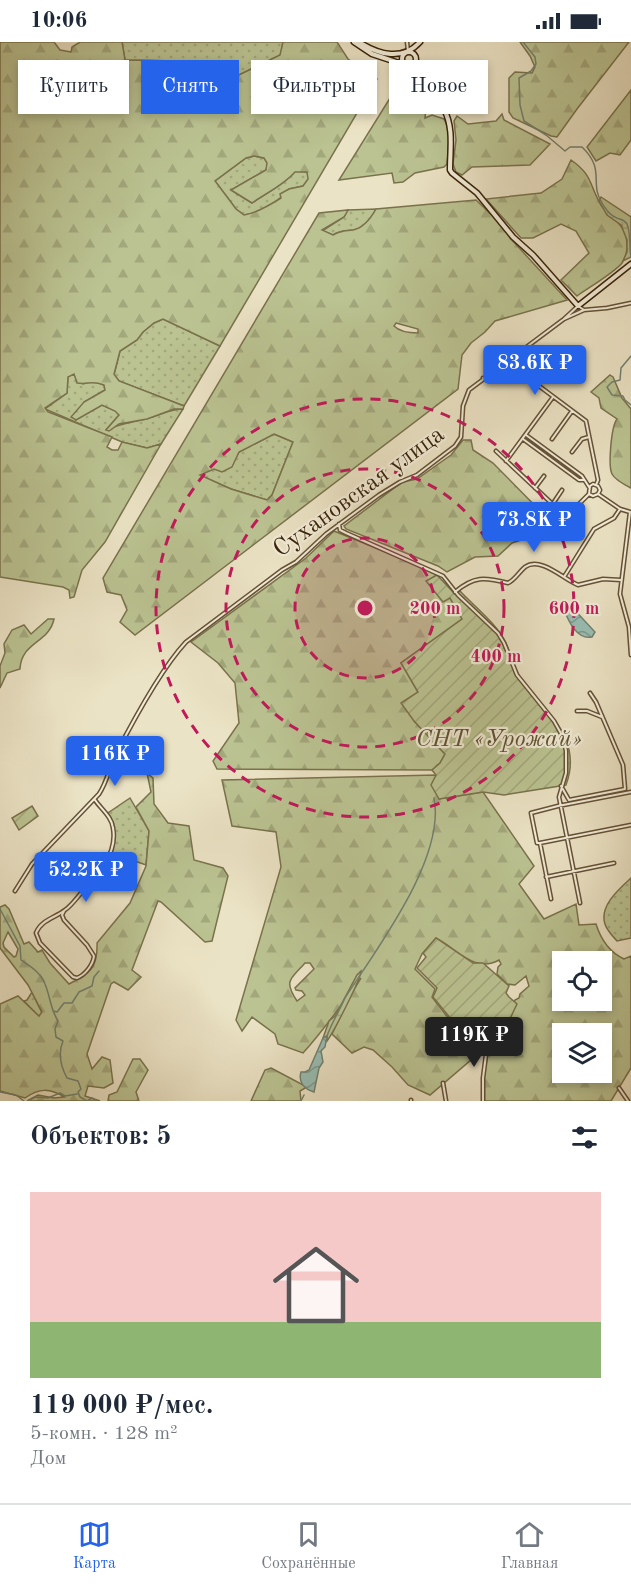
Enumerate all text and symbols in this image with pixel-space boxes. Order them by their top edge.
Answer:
text: 10:06 [30,10,87,32]
chip: Купить [18,60,129,114]
chip: Снять [141,60,239,114]
chip: Фильтры [251,60,377,114]
chip: Новое [389,60,488,114]
pin: 83.6K ₽ [480,345,590,396]
text: 83.6K ₽ [497,354,573,374]
street label: Сухановская улица [269,423,449,562]
pin: 73.8K ₽ [479,502,589,553]
text: 73.8K ₽ [496,511,572,531]
centre of rings [355,598,375,618]
text: 200 m [410,600,460,618]
text: 600 m [549,600,599,618]
text: 400 m [471,648,521,666]
park label: СНТ «Урожай» [416,728,582,752]
pin: 116K ₽ [66,736,164,787]
text: 116K ₽ [80,745,150,765]
pin: 52.2K ₽ [31,852,141,903]
text: 52.2K ₽ [48,861,124,881]
map controls [552,951,612,1083]
button: locate [552,951,612,1011]
pin: 119K ₽ [425,1017,523,1068]
button: layers [552,1023,612,1083]
text: 119K ₽ [439,1026,509,1046]
icon: filters [568,1121,601,1154]
text: Объектов: 5 [30,1124,171,1150]
icon: home [262,1231,370,1339]
text: 119 000 ₽/мес. [30,1393,213,1419]
text: 5-комн. · 128 m² [30,1424,178,1444]
text: Дом [30,1449,66,1469]
tab: Карта [73,1518,116,1574]
tab: Сохранённые [261,1518,356,1574]
tab: Главная [501,1518,558,1574]

